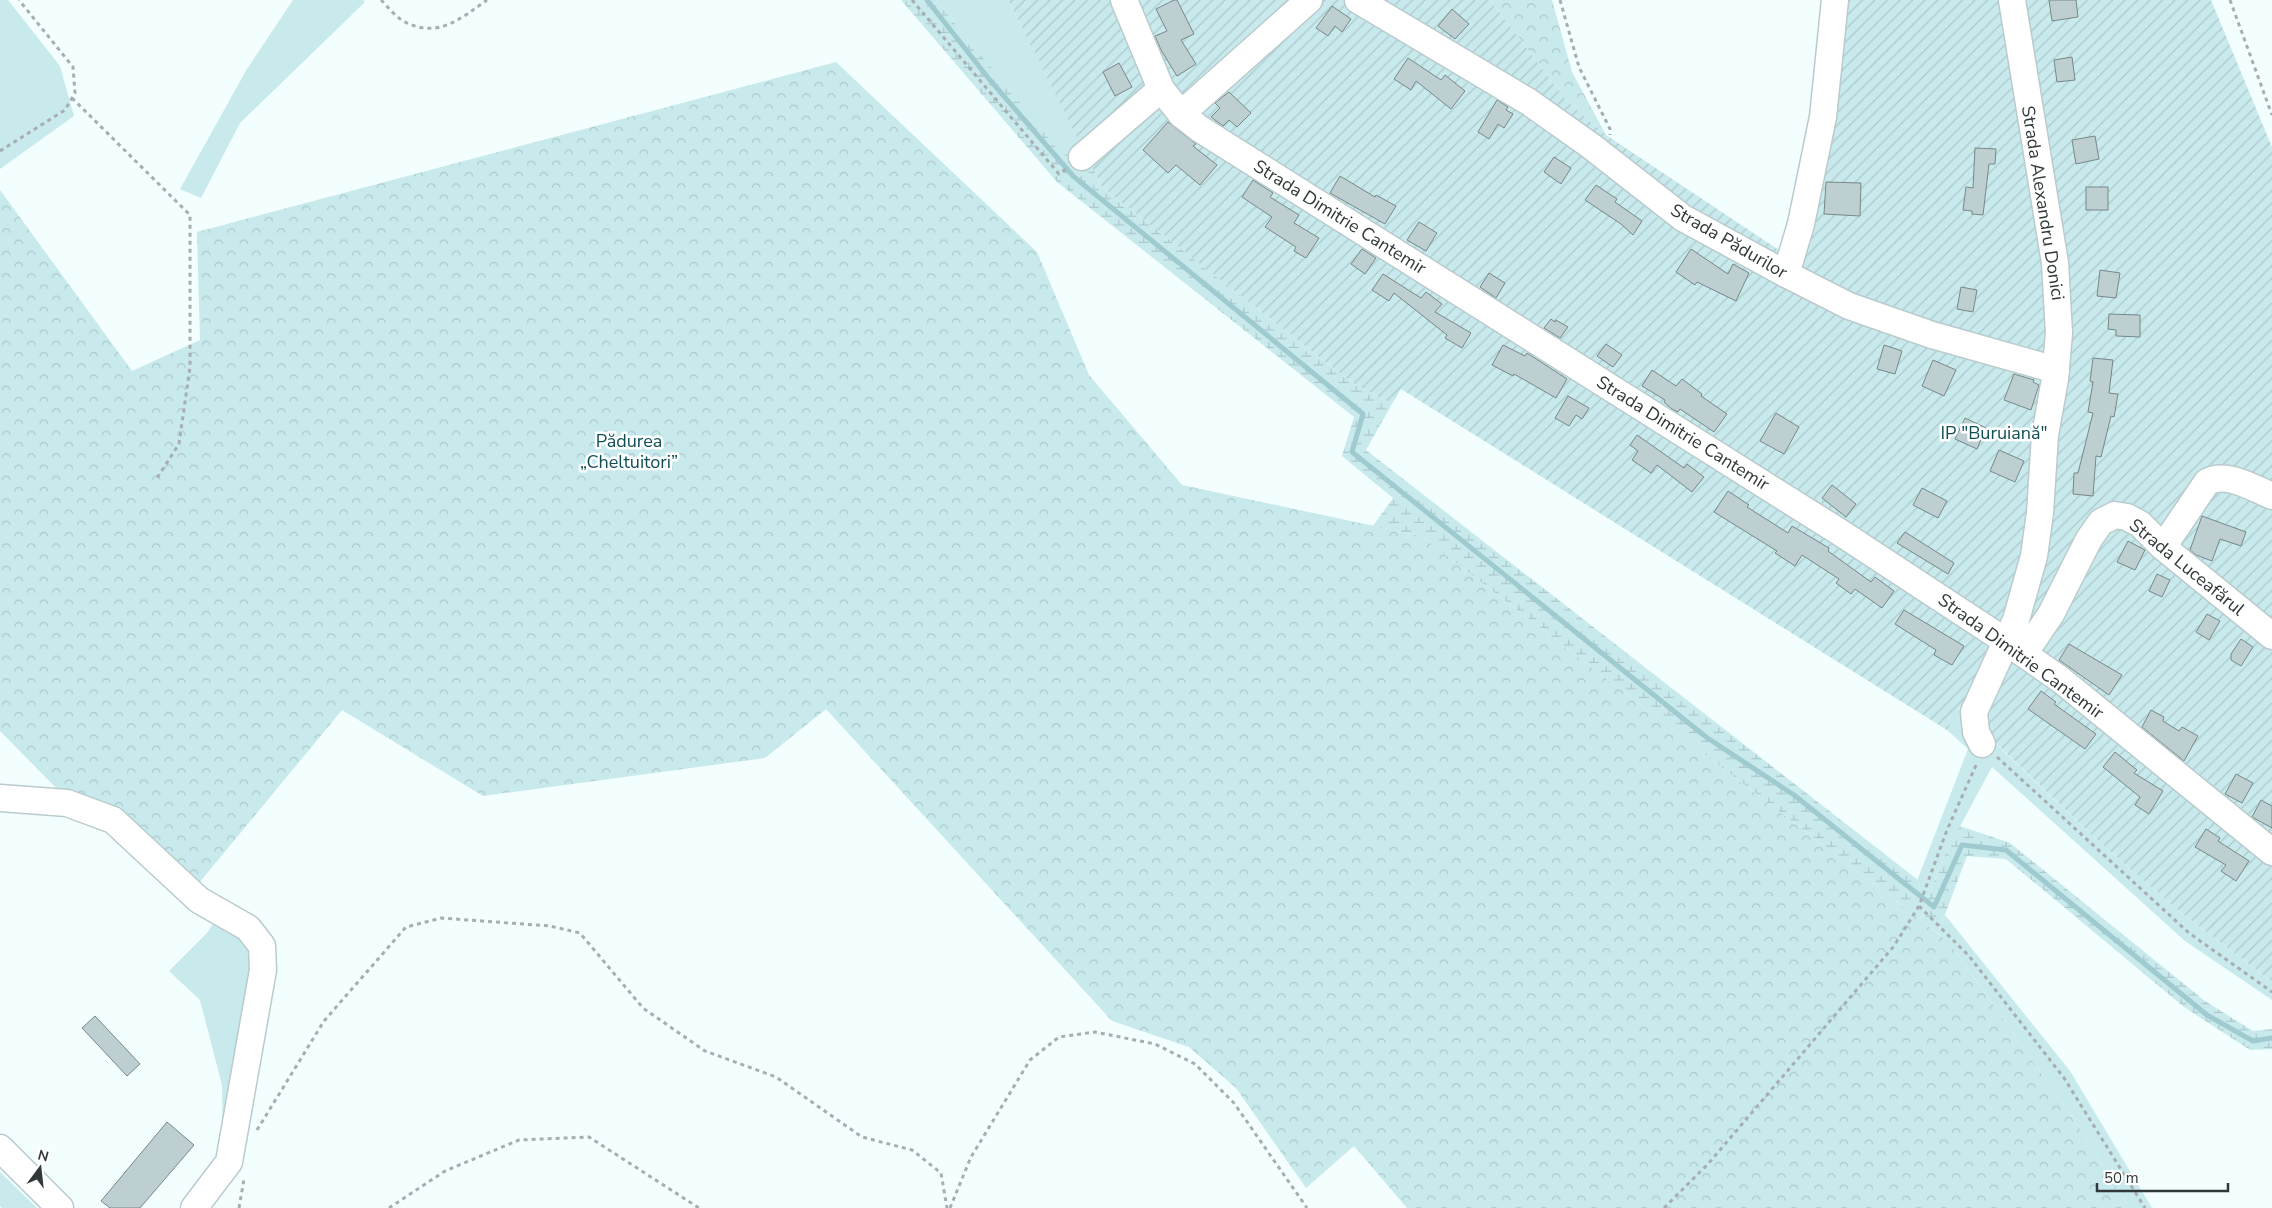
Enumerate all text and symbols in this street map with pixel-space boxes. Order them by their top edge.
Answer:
street label: Strada Alexandru Donici [2016,104,2070,302]
street label: Strada Dimitrie Cantemir [1249,154,1431,280]
street label: Strada Pădurilor [1666,198,1792,284]
street label: Strada Dimitrie Cantemir [1592,370,1774,496]
park label: IP "Buruiană" [1941,421,2048,445]
park label: Pădurea „Cheltuitori” [580,429,678,474]
street label: Strada Luceafărul [2124,513,2250,621]
street label: Strada Dimitrie Cantemir [1933,588,2109,725]
north arrow [15,1143,65,1193]
text: N [36,1145,51,1166]
scale bar [2097,1160,2228,1192]
text: 50 m [2104,1168,2139,1188]

